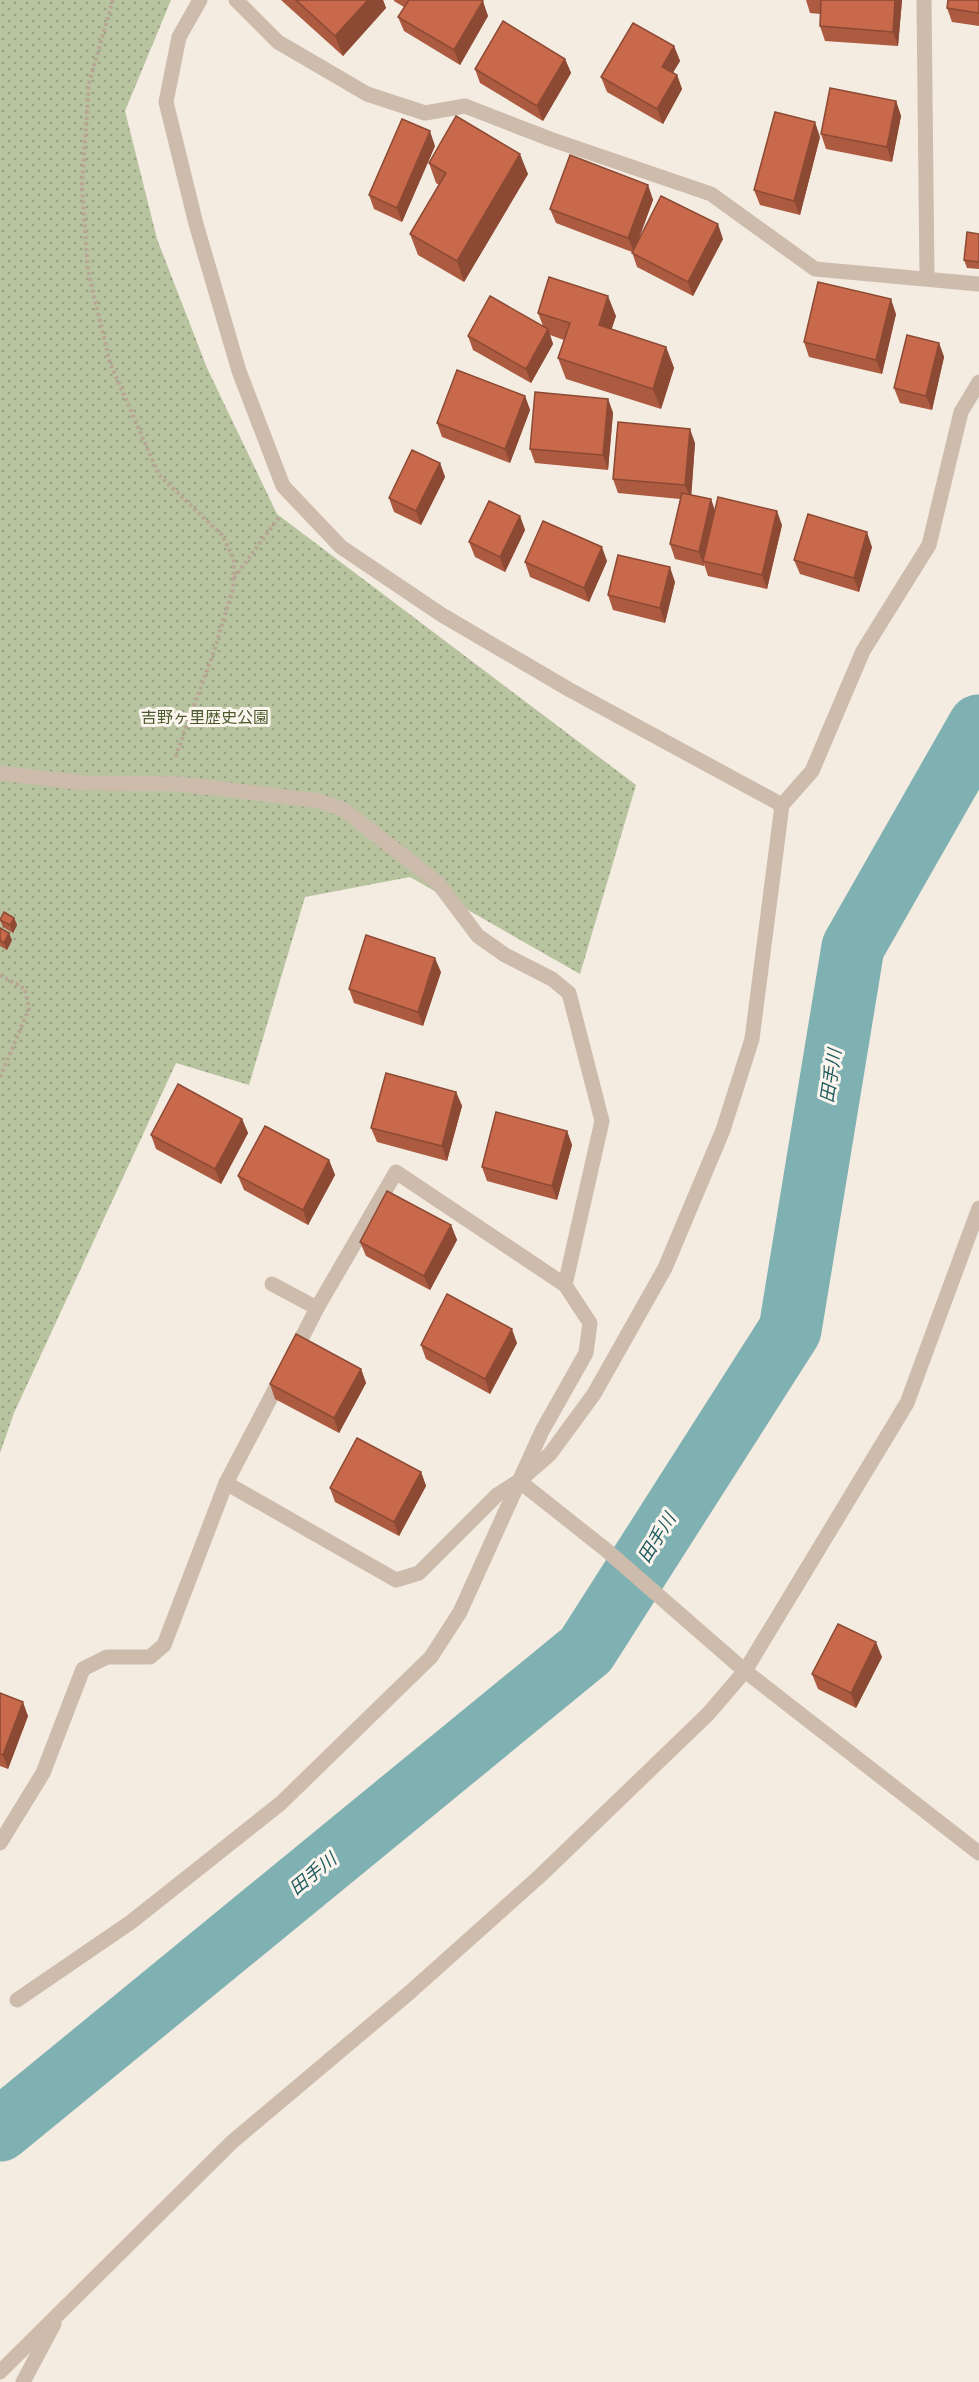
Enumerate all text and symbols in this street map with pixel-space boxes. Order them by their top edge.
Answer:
park label: 吉野ヶ里歴史公園 [141,708,269,726]
water label: 田手川 [816,1046,845,1104]
water label: 田手川 [633,1508,681,1566]
water label: 田手川 [285,1847,342,1899]

